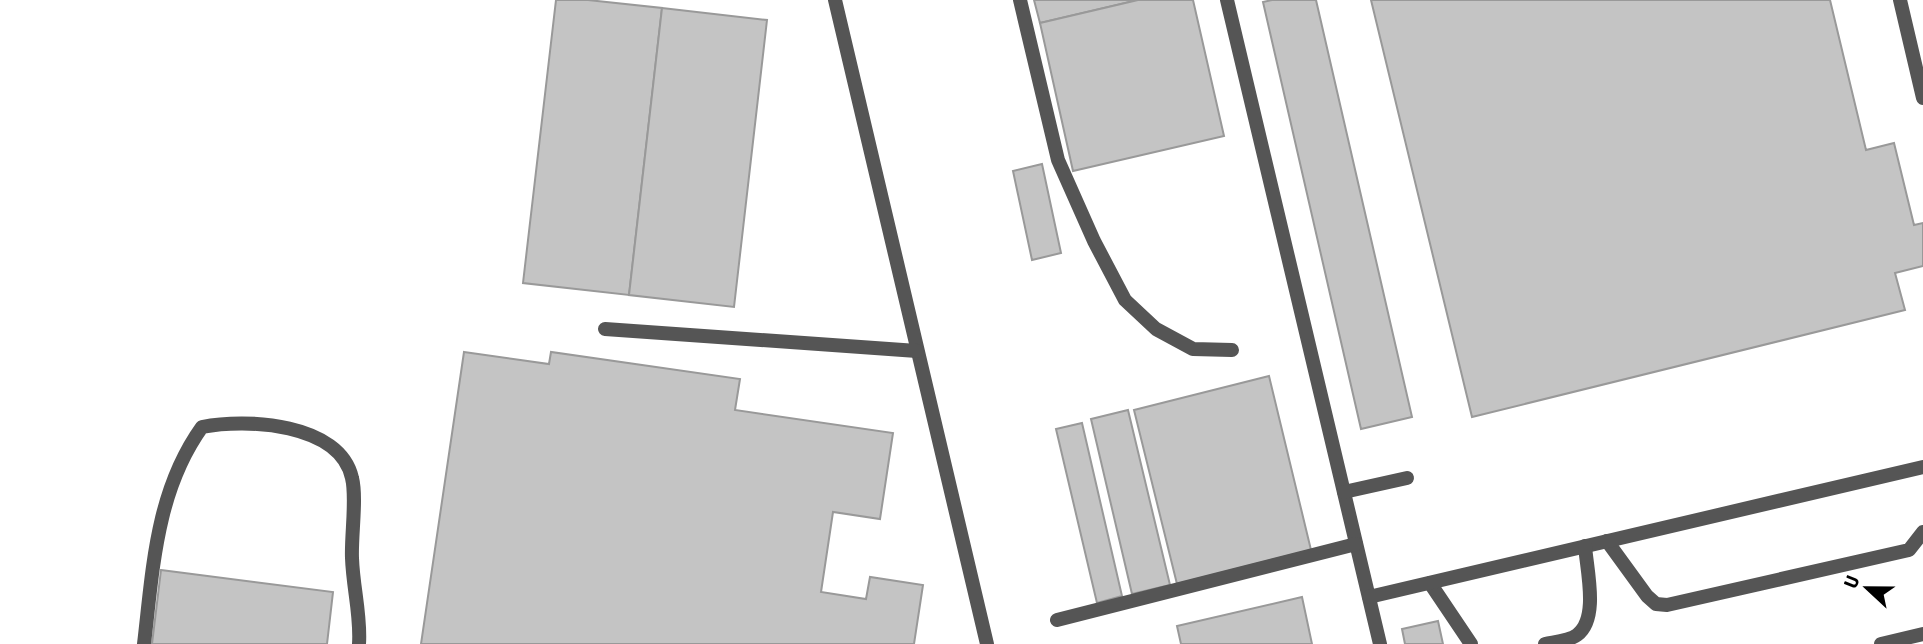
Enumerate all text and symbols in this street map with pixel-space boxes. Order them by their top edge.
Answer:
north arrow [1832,553,1902,623]
text: U [1839,572,1864,591]

